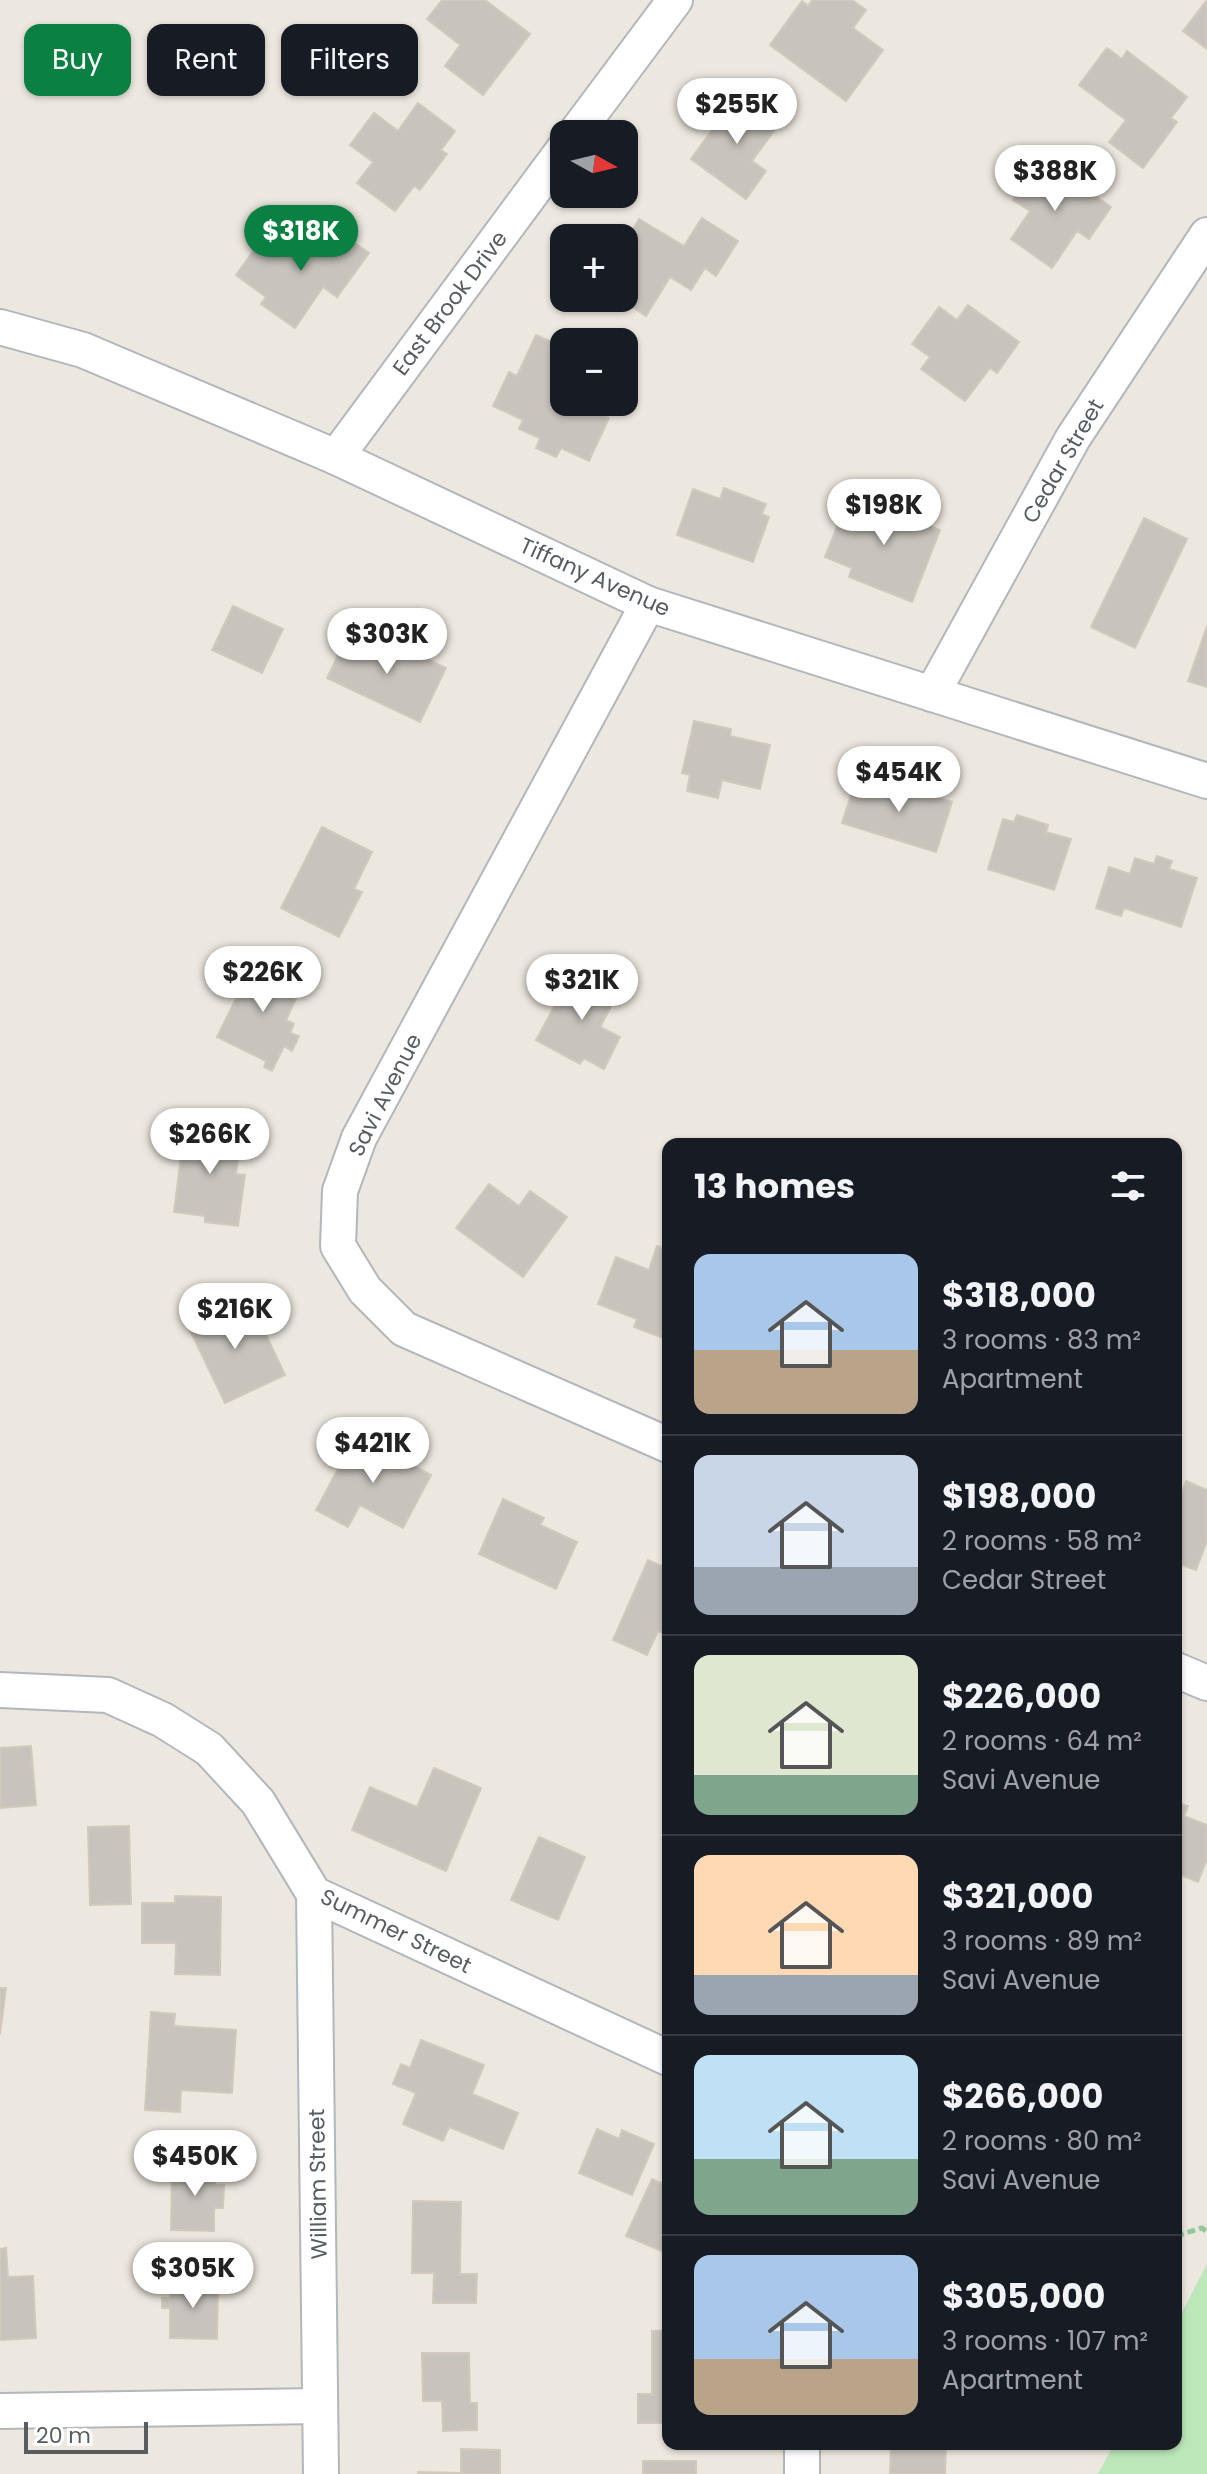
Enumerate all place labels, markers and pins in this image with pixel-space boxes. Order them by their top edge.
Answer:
pin: $255K [681,78,793,146]
pin: $388K [999,145,1111,213]
pin: $318K [245,205,357,273]
pin: $198K [828,479,940,547]
pin: $303K [331,608,443,676]
pin: $454K [843,746,955,814]
pin: $226K [207,946,319,1014]
pin: $321K [526,954,638,1022]
pin: $266K [154,1108,266,1176]
pin: $216K [179,1283,291,1351]
pin: $421K [317,1417,429,1485]
pin: $450K [139,2130,251,2198]
pin: $305K [137,2242,249,2310]

